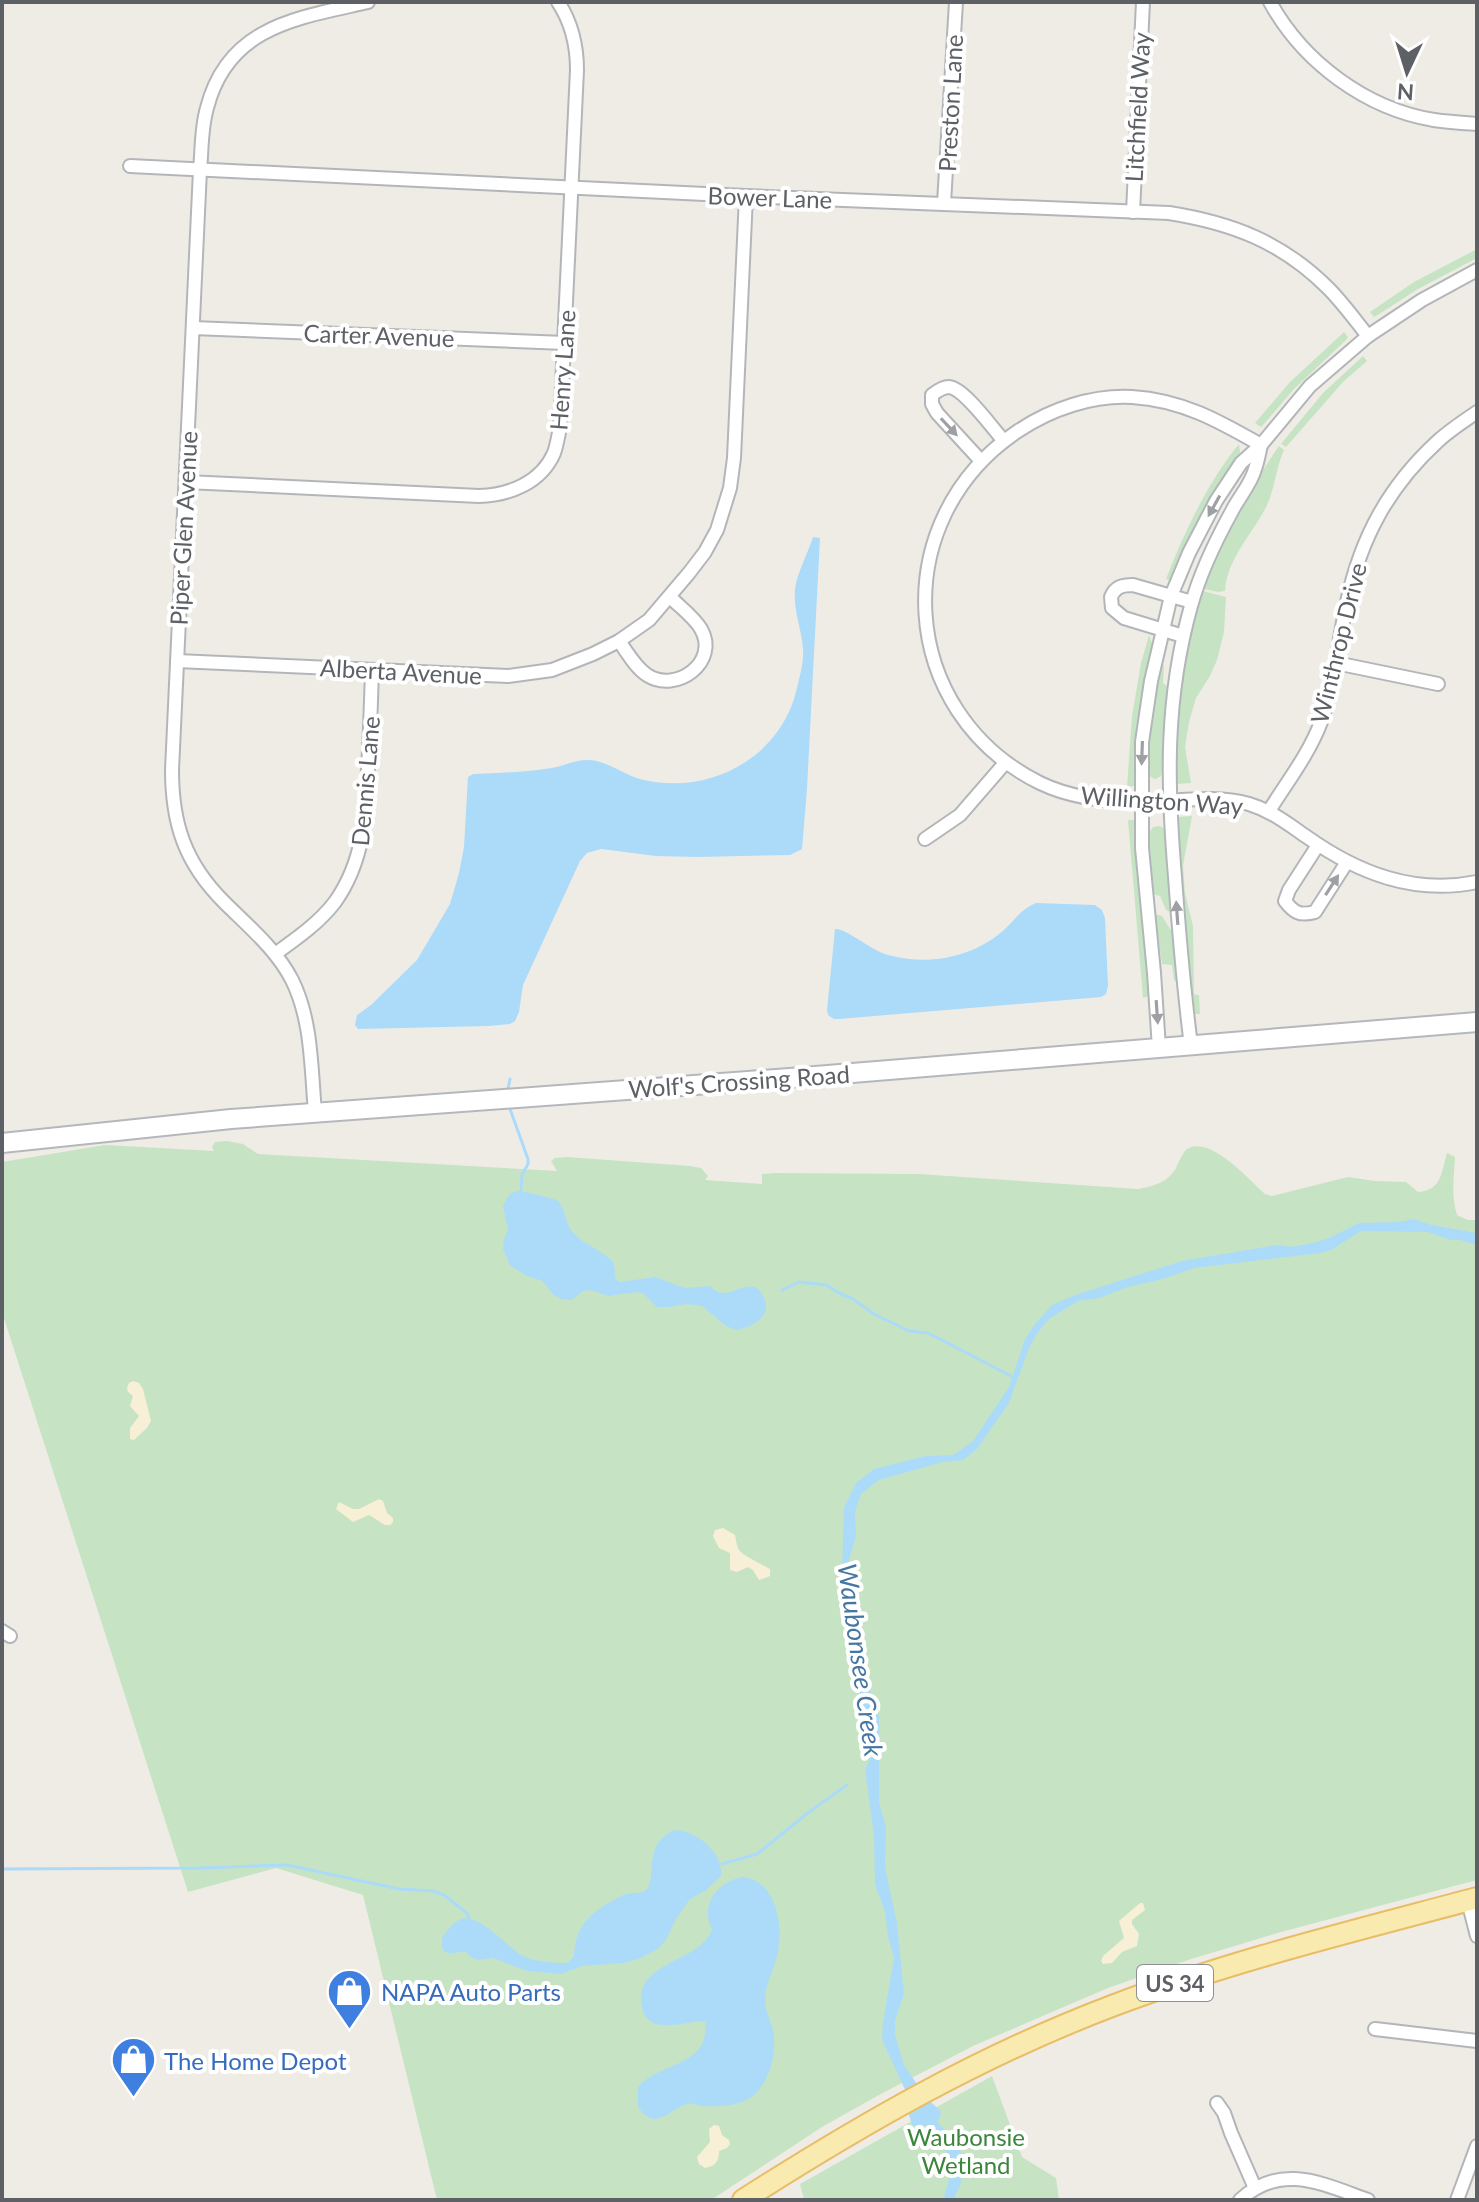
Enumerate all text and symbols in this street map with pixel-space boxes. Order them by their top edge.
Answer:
street label: Litchfield Way [1119,31,1155,183]
north arrow [1367,32,1447,112]
street label: Preston Lane [932,34,968,172]
text: N [1396,78,1415,107]
street label: Bower Lane [707,180,833,214]
street label: Henry Lane [543,309,581,431]
street label: Carter Avenue [303,318,455,352]
one-way arrow [940,417,958,436]
street label: Piper Glen Avenue [163,430,203,626]
one-way arrow [1207,495,1221,517]
street label: Winthrop Drive [1304,560,1372,726]
street label: Alberta Avenue [319,652,483,690]
street label: Dennis Lane [345,715,385,847]
one-way arrow [1136,741,1149,766]
street label: Willington Way [1080,780,1245,820]
one-way arrow [1325,874,1339,896]
one-way arrow [1170,900,1183,925]
one-way arrow [1151,1000,1164,1025]
street label: Wolf's Crossing Road [627,1059,851,1103]
water label: Waubonsee Creek [832,1561,890,1759]
road number: US 34 [1137,1965,1213,2001]
shop icon: NAPA Auto Parts [326,1967,374,2030]
place label: NAPA Auto Parts [381,1977,561,2006]
shop icon: The Home Depot [109,2036,157,2099]
place label: The Home Depot [164,2046,347,2075]
park label: Waubonsie Wetland [907,2122,1025,2179]

